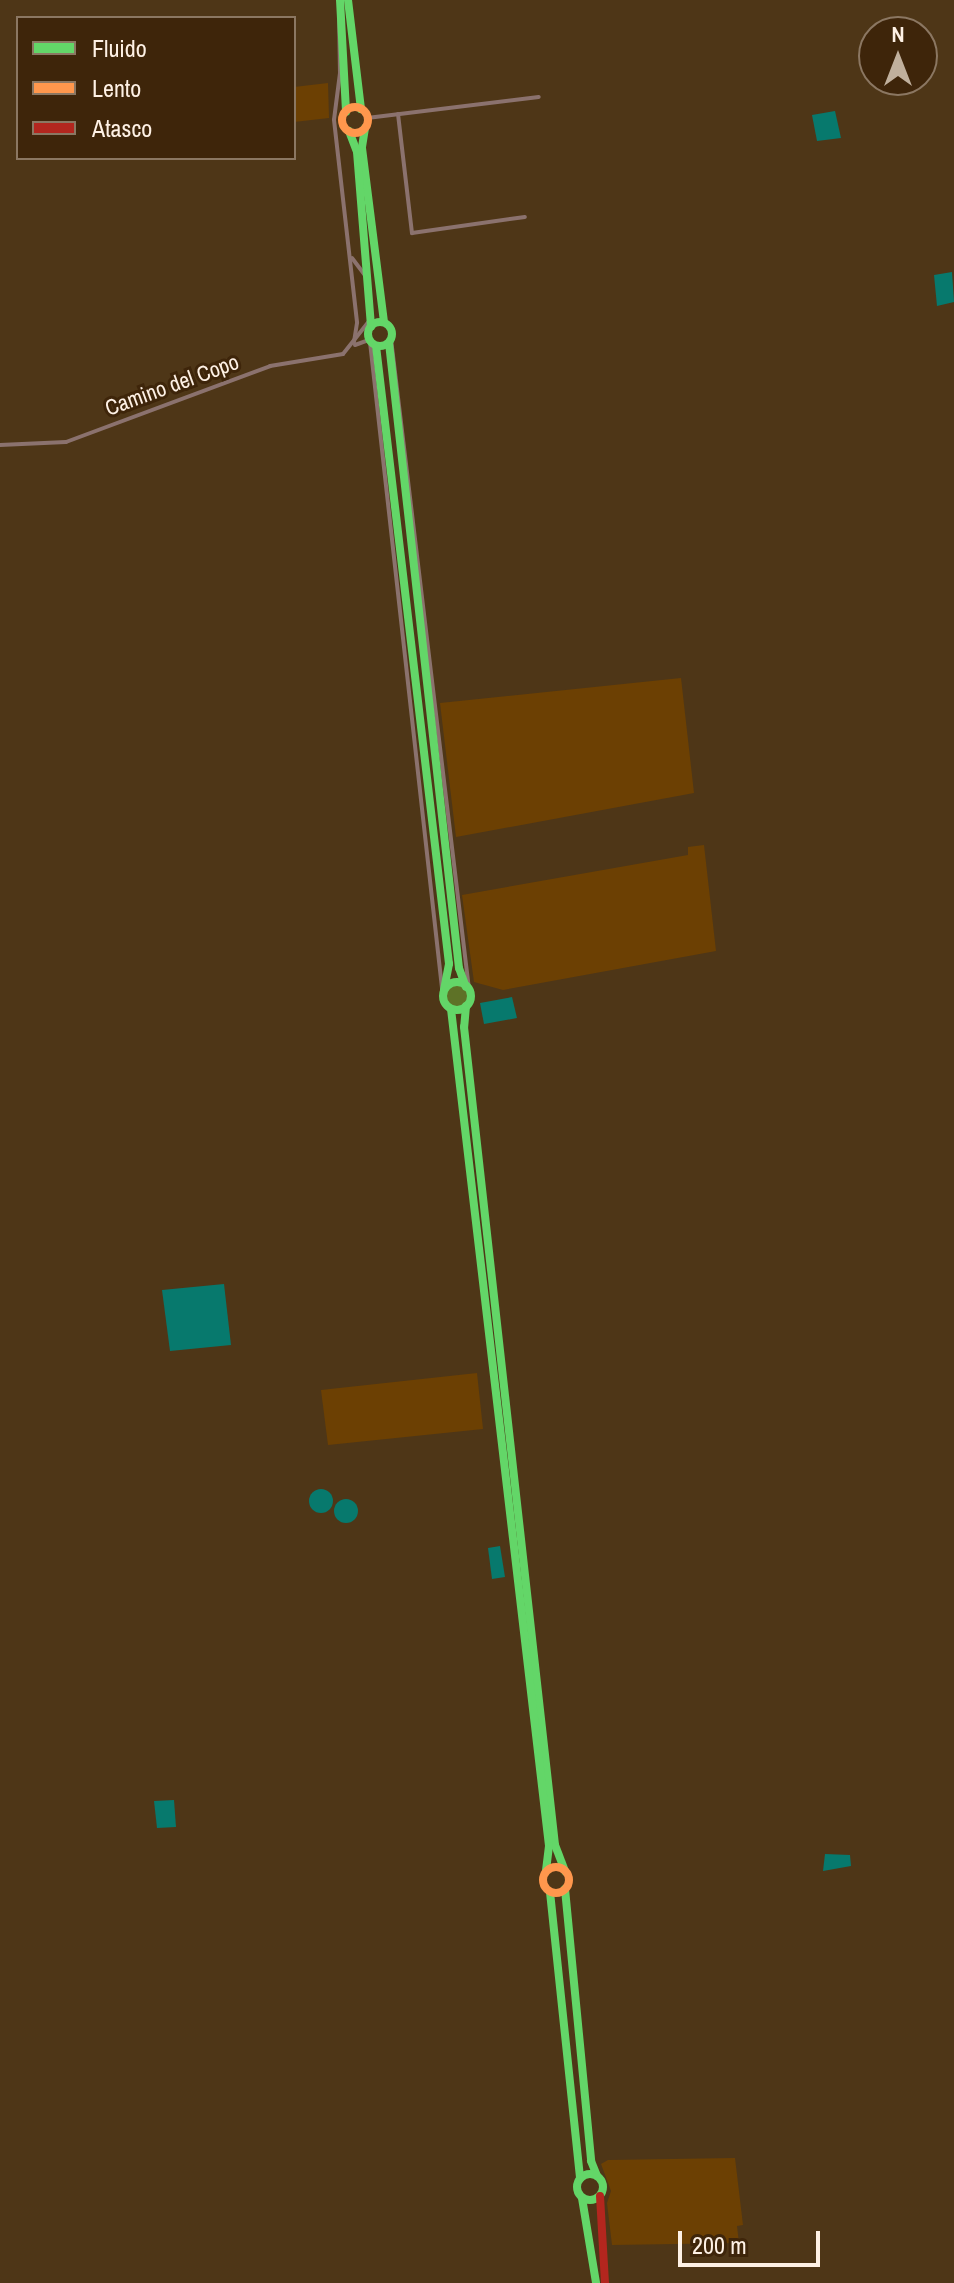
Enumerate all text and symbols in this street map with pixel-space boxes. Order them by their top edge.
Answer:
legend [16,16,296,160]
north arrow [858,16,938,96]
text: N [891,19,905,49]
text: Fluido [92,32,147,64]
text: Lento [92,72,141,104]
text: Atasco [92,112,152,144]
street label: Camino del Copo [102,349,242,421]
scale bar [682,2215,824,2265]
text: 200 m [692,2229,747,2261]

